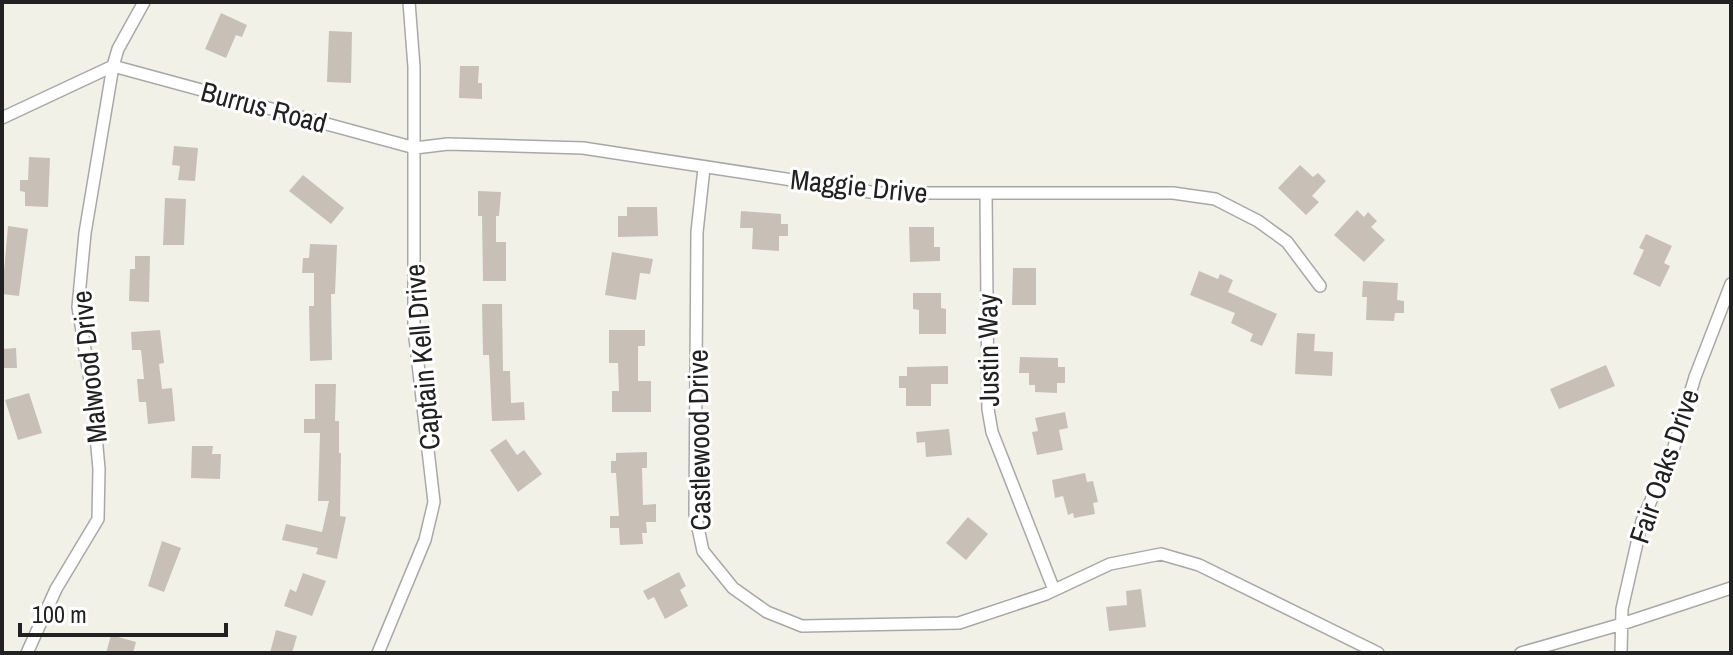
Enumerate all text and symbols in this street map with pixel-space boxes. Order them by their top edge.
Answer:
street label: Burrus Road [197,72,331,142]
street label: Maggie Drive [788,160,930,212]
street label: Captain Kell Drive [395,263,449,451]
street label: Malwood Drive [62,289,116,445]
street label: Justin Way [968,293,1008,407]
street label: Castlewood Drive [678,349,720,531]
street label: Fair Oaks Drive [1620,384,1708,548]
scale bar [20,587,226,637]
text: 100 m [32,598,87,630]

